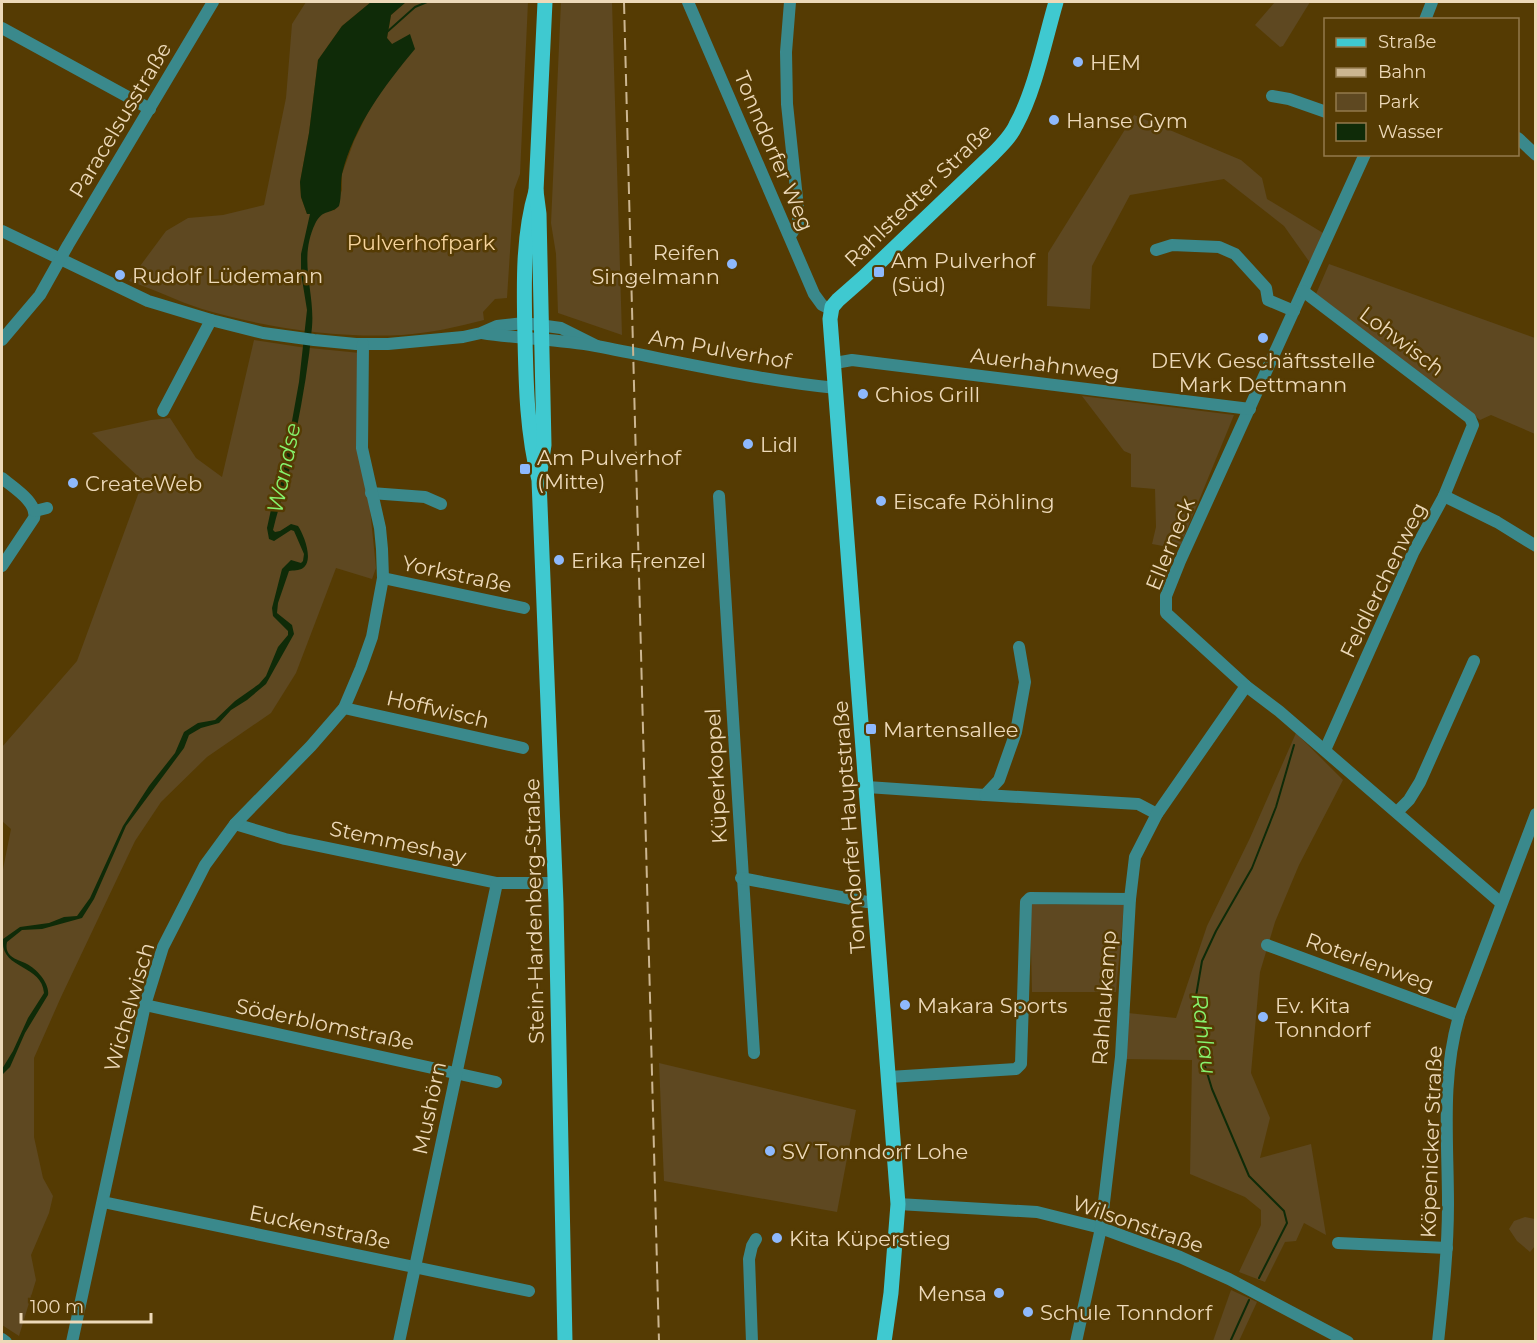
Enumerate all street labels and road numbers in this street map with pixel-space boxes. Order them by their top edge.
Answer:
street label: Paracelsusstraße [64,38,176,202]
street label: Tonndorfer Weg [729,67,819,235]
street label: Rahlstedter Straße [839,118,997,272]
street label: Lohwisch [1355,301,1449,381]
street label: Am Pulverhof [647,324,794,374]
street label: Auerhahnweg [969,342,1121,386]
street label: Ellerneck [1140,494,1200,594]
street label: Feldlerchenweg [1335,498,1431,662]
street label: Yorkstraße [400,550,514,598]
street label: Hoffwisch [384,685,492,733]
street label: Tonndorfer Hauptstraße [828,700,870,954]
street label: Küperkoppel [700,707,732,845]
street label: Stein-Hardenberg-Straße [519,778,549,1044]
street label: Stemmeshay [328,815,469,869]
street label: Roterlenweg [1302,927,1438,997]
street label: Rahlaukamp [1087,930,1121,1066]
street label: Wichelwisch [99,940,159,1074]
street label: Söderblomstraße [233,993,417,1055]
street label: Köpenicker Straße [1415,1045,1447,1239]
street label: Mushörn [407,1059,451,1157]
street label: Wilsonstraße [1069,1190,1207,1258]
street label: Euckenstraße [247,1200,393,1254]

